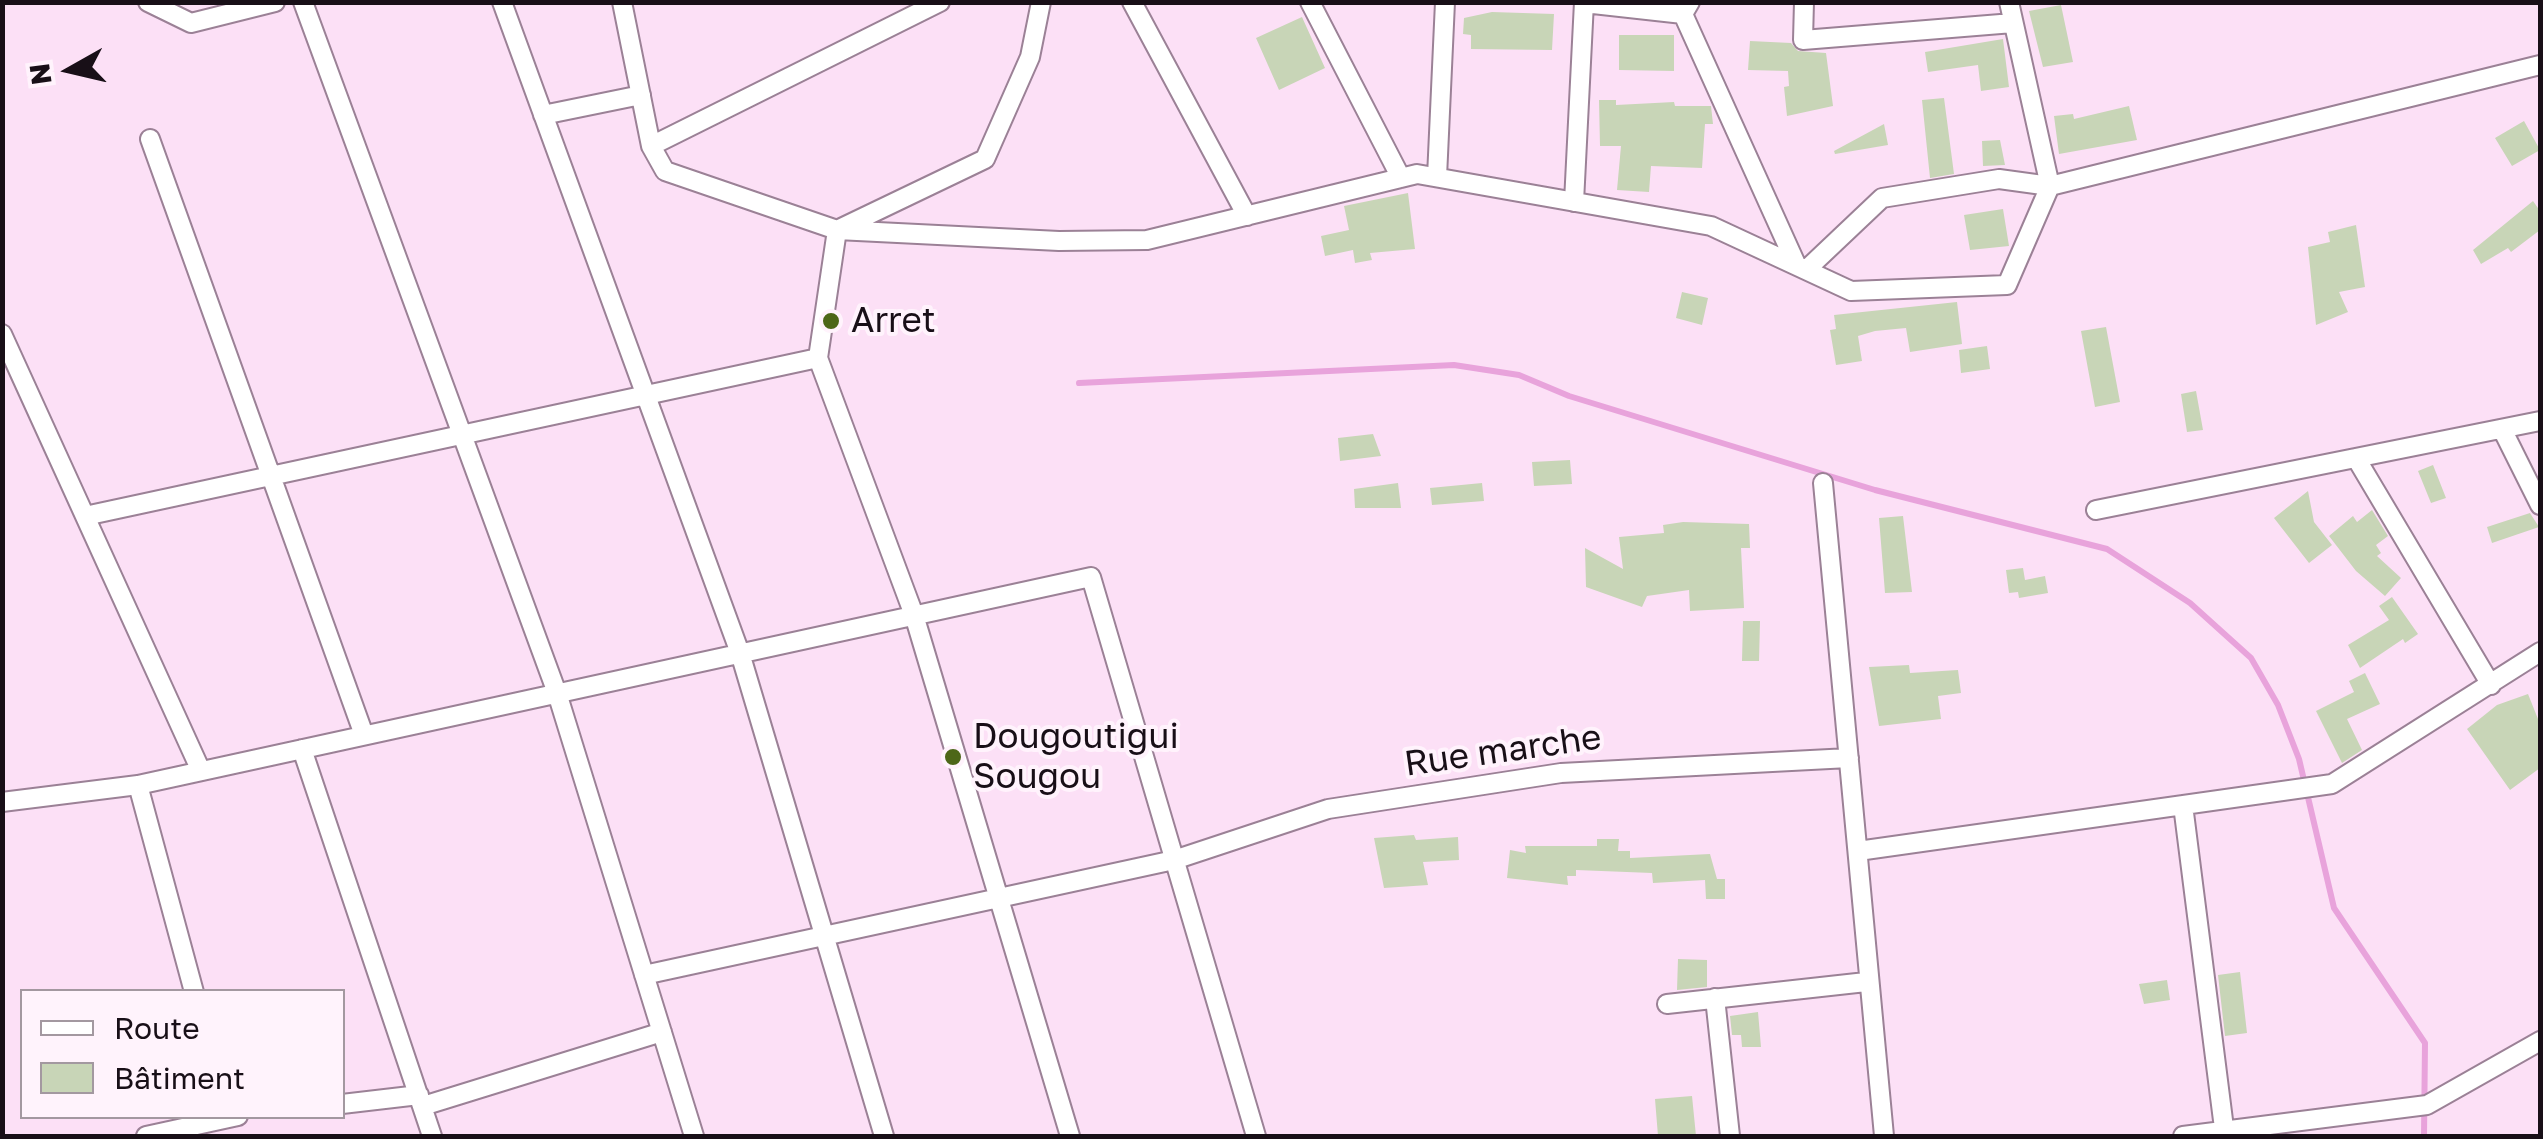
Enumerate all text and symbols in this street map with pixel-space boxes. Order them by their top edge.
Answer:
north arrow [20,20,120,120]
text: N [22,61,58,87]
place label: Arret [851,300,936,342]
marker: Arret [820,310,842,332]
place label: Dougoutigui Sougou [973,716,1179,798]
street label: Rue marche [1402,716,1604,786]
marker: Dougoutigui Sougou [942,746,964,768]
legend [20,989,345,1119]
text: Route [114,1010,200,1046]
text: Bâtiment [114,1060,245,1096]

